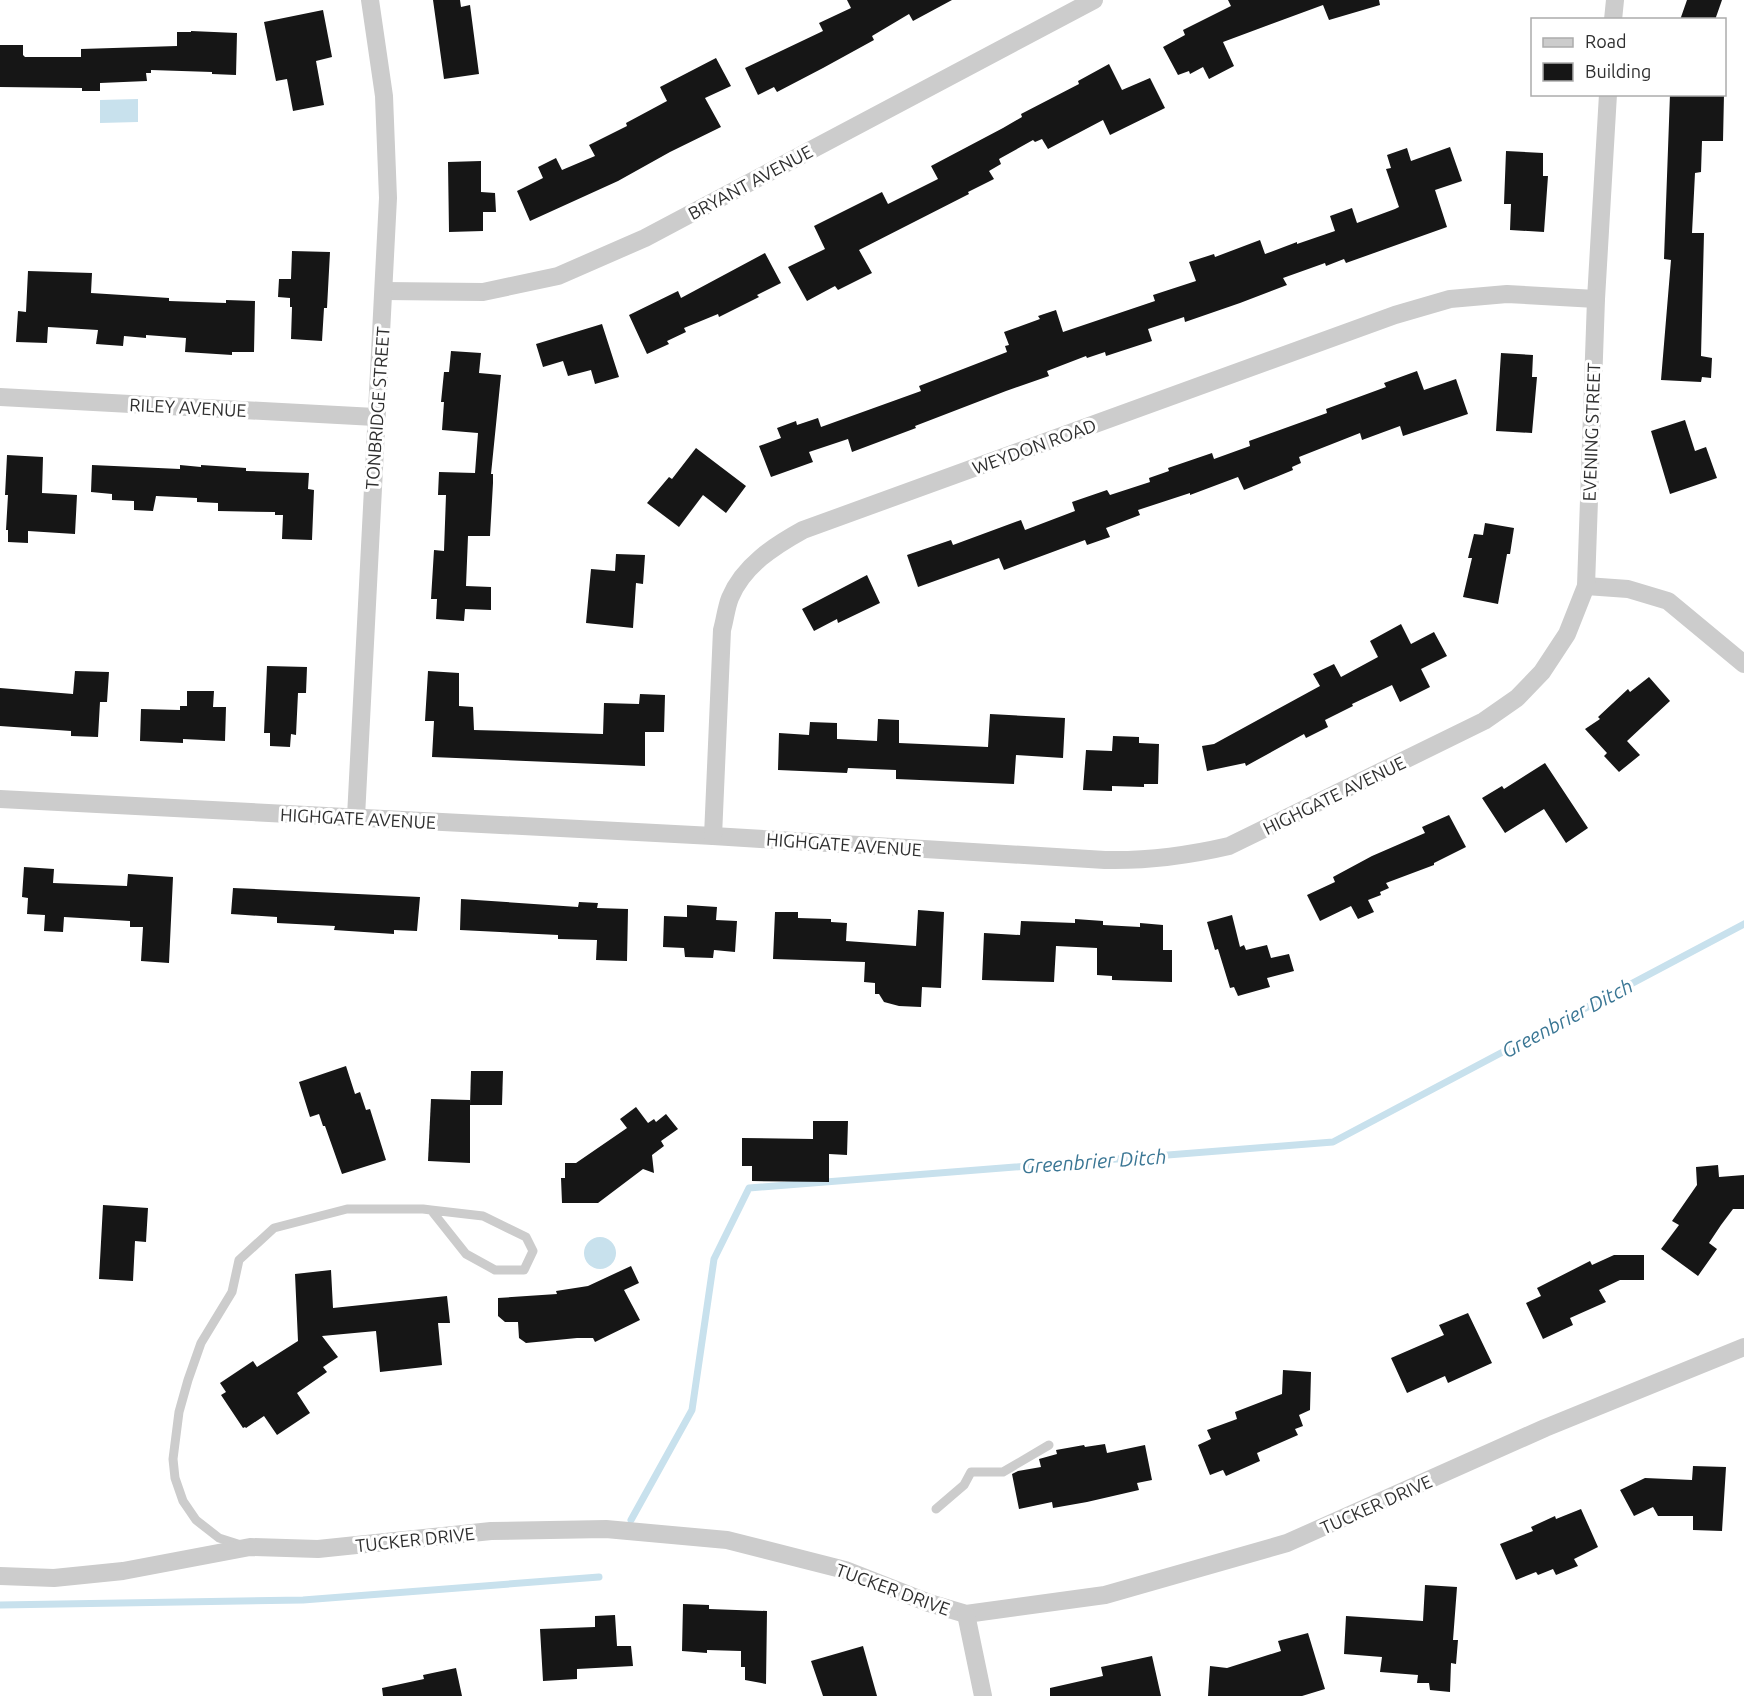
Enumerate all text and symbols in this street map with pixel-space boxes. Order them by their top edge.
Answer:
legend [1531,18,1726,96]
text: Road [1585,31,1627,51]
text: Building [1585,61,1651,81]
street label: BRYANT AVENUE [684,141,816,223]
street label: TONBRIDGE STREET [361,326,393,490]
street label: EVENING STREET [1579,362,1603,502]
street label: RILEY AVENUE [129,394,247,420]
street label: WEYDON ROAD [969,414,1099,478]
street label: HIGHGATE AVENUE [1259,752,1409,838]
street label: HIGHGATE AVENUE [280,804,436,832]
street label: HIGHGATE AVENUE [765,829,923,859]
water label: Greenbrier Ditch [1498,974,1636,1062]
water label: Greenbrier Ditch [1021,1144,1167,1178]
street label: TUCKER DRIVE [1317,1470,1435,1538]
street label: TUCKER DRIVE [354,1523,476,1555]
street label: TUCKER DRIVE [833,1559,953,1619]

